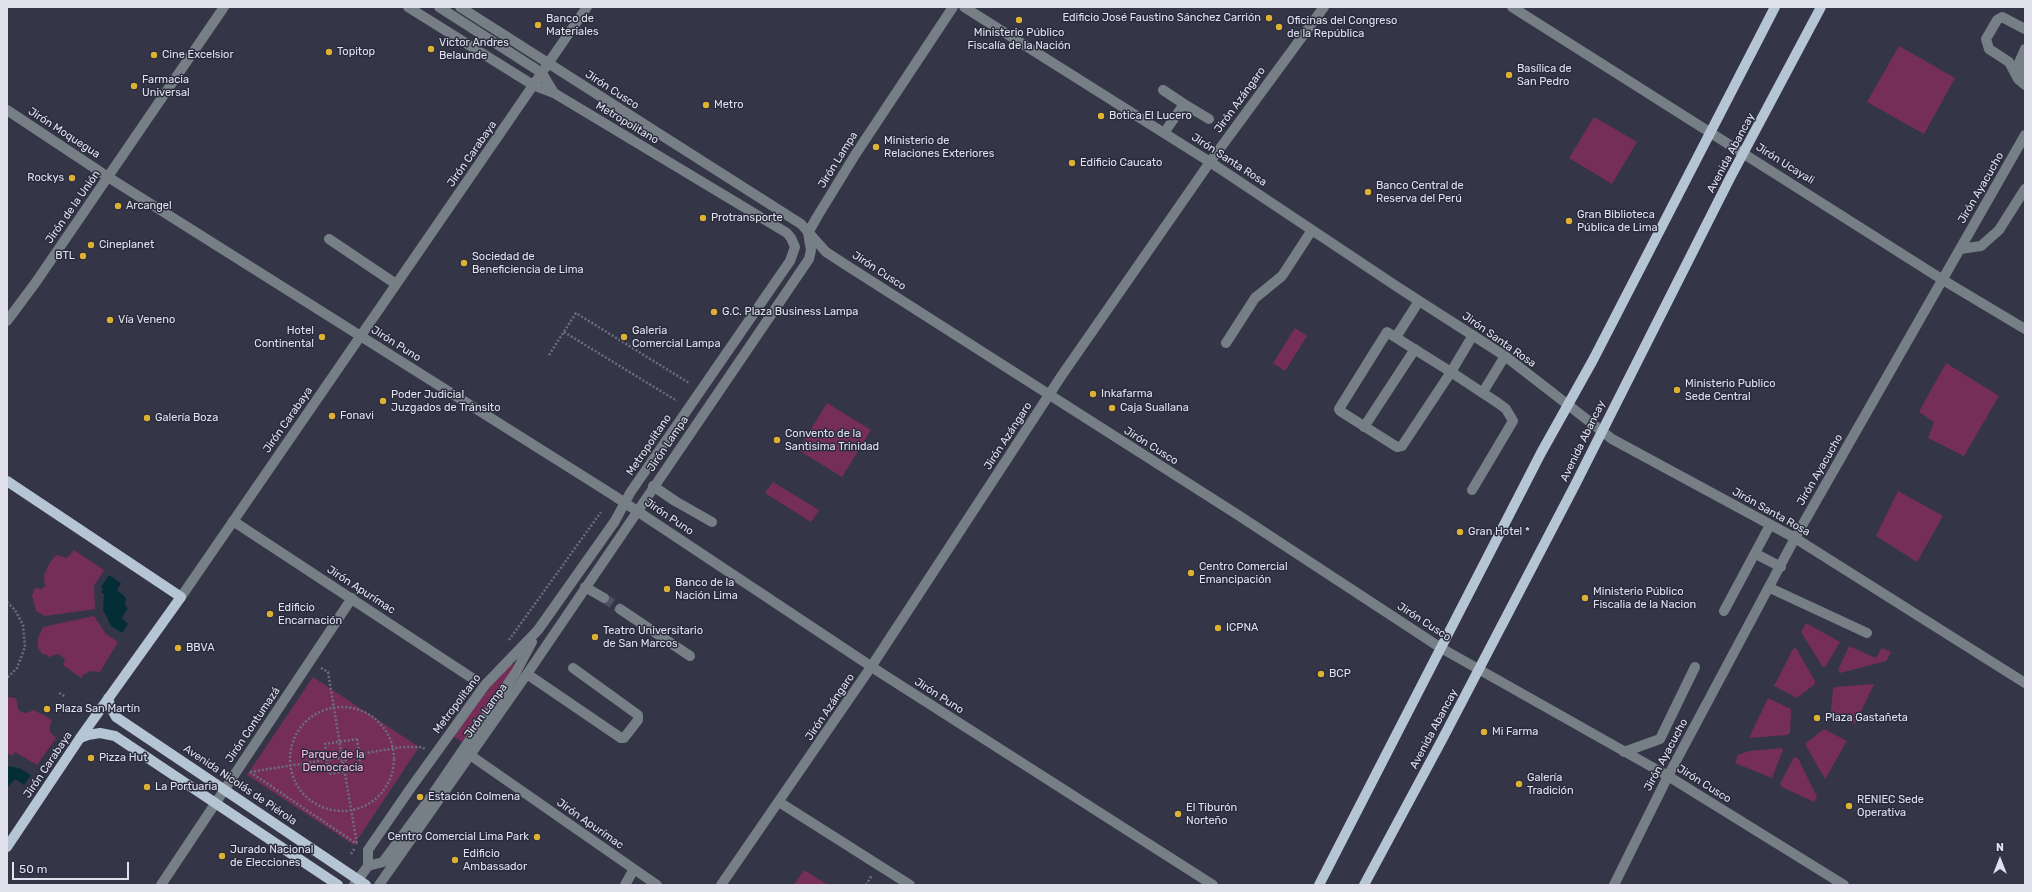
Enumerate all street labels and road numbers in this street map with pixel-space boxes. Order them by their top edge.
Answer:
street label: Jirón Azángaro [1212,65,1268,135]
street label: Jirón Cusco [583,68,641,112]
street label: Metropolitano [593,99,661,147]
street label: Jirón Moquegua [26,105,102,161]
street label: Avenida Abancay [1704,111,1758,195]
street label: Jirón Carabaya [444,119,500,189]
street label: Jirón Lampa [815,129,861,191]
street label: Jirón Santa Rosa [1189,131,1269,189]
street label: Jirón Ucayali [1753,141,1817,187]
street label: Jirón Ayacucho [1955,150,2007,226]
street label: Jirón de la Unión [43,168,103,246]
street label: Jirón Cusco [850,249,908,293]
street label: Jirón Santa Rosa [1460,310,1538,370]
street label: Jirón Puno [369,324,423,364]
street label: Jirón Carabaya [260,385,316,455]
street label: Avenida Abancay [1558,398,1608,484]
street label: Jirón Azángaro [981,400,1035,472]
street label: Metropolitano [624,412,674,478]
street label: Jirón Lampa [645,414,691,474]
street label: Jirón Cusco [1121,424,1181,468]
street label: Jirón Ayacucho [1794,432,1846,508]
street label: Jirón Santa Rosa [1730,485,1812,539]
street label: Jirón Puno [642,496,696,538]
street label: Jirón Apurímac [324,563,398,617]
street label: Jirón Cusco [1395,600,1453,644]
street label: Jirón Azángaro [803,671,857,743]
street label: Metropolitano [430,672,484,736]
street label: Jirón Puno [912,675,966,717]
street label: Jirón Lampa [462,681,510,741]
street label: Jirón Contumazá [223,685,283,765]
street label: Avenida Abancay [1407,687,1461,771]
street label: Jirón Ayacucho [1641,717,1691,793]
street label: Jirón Carabaya [21,729,75,801]
street label: Avenida Nicolás de Piérola [181,742,299,828]
street label: Jirón Cusco [1674,762,1734,806]
street label: Jirón Apurímac [554,796,626,852]

